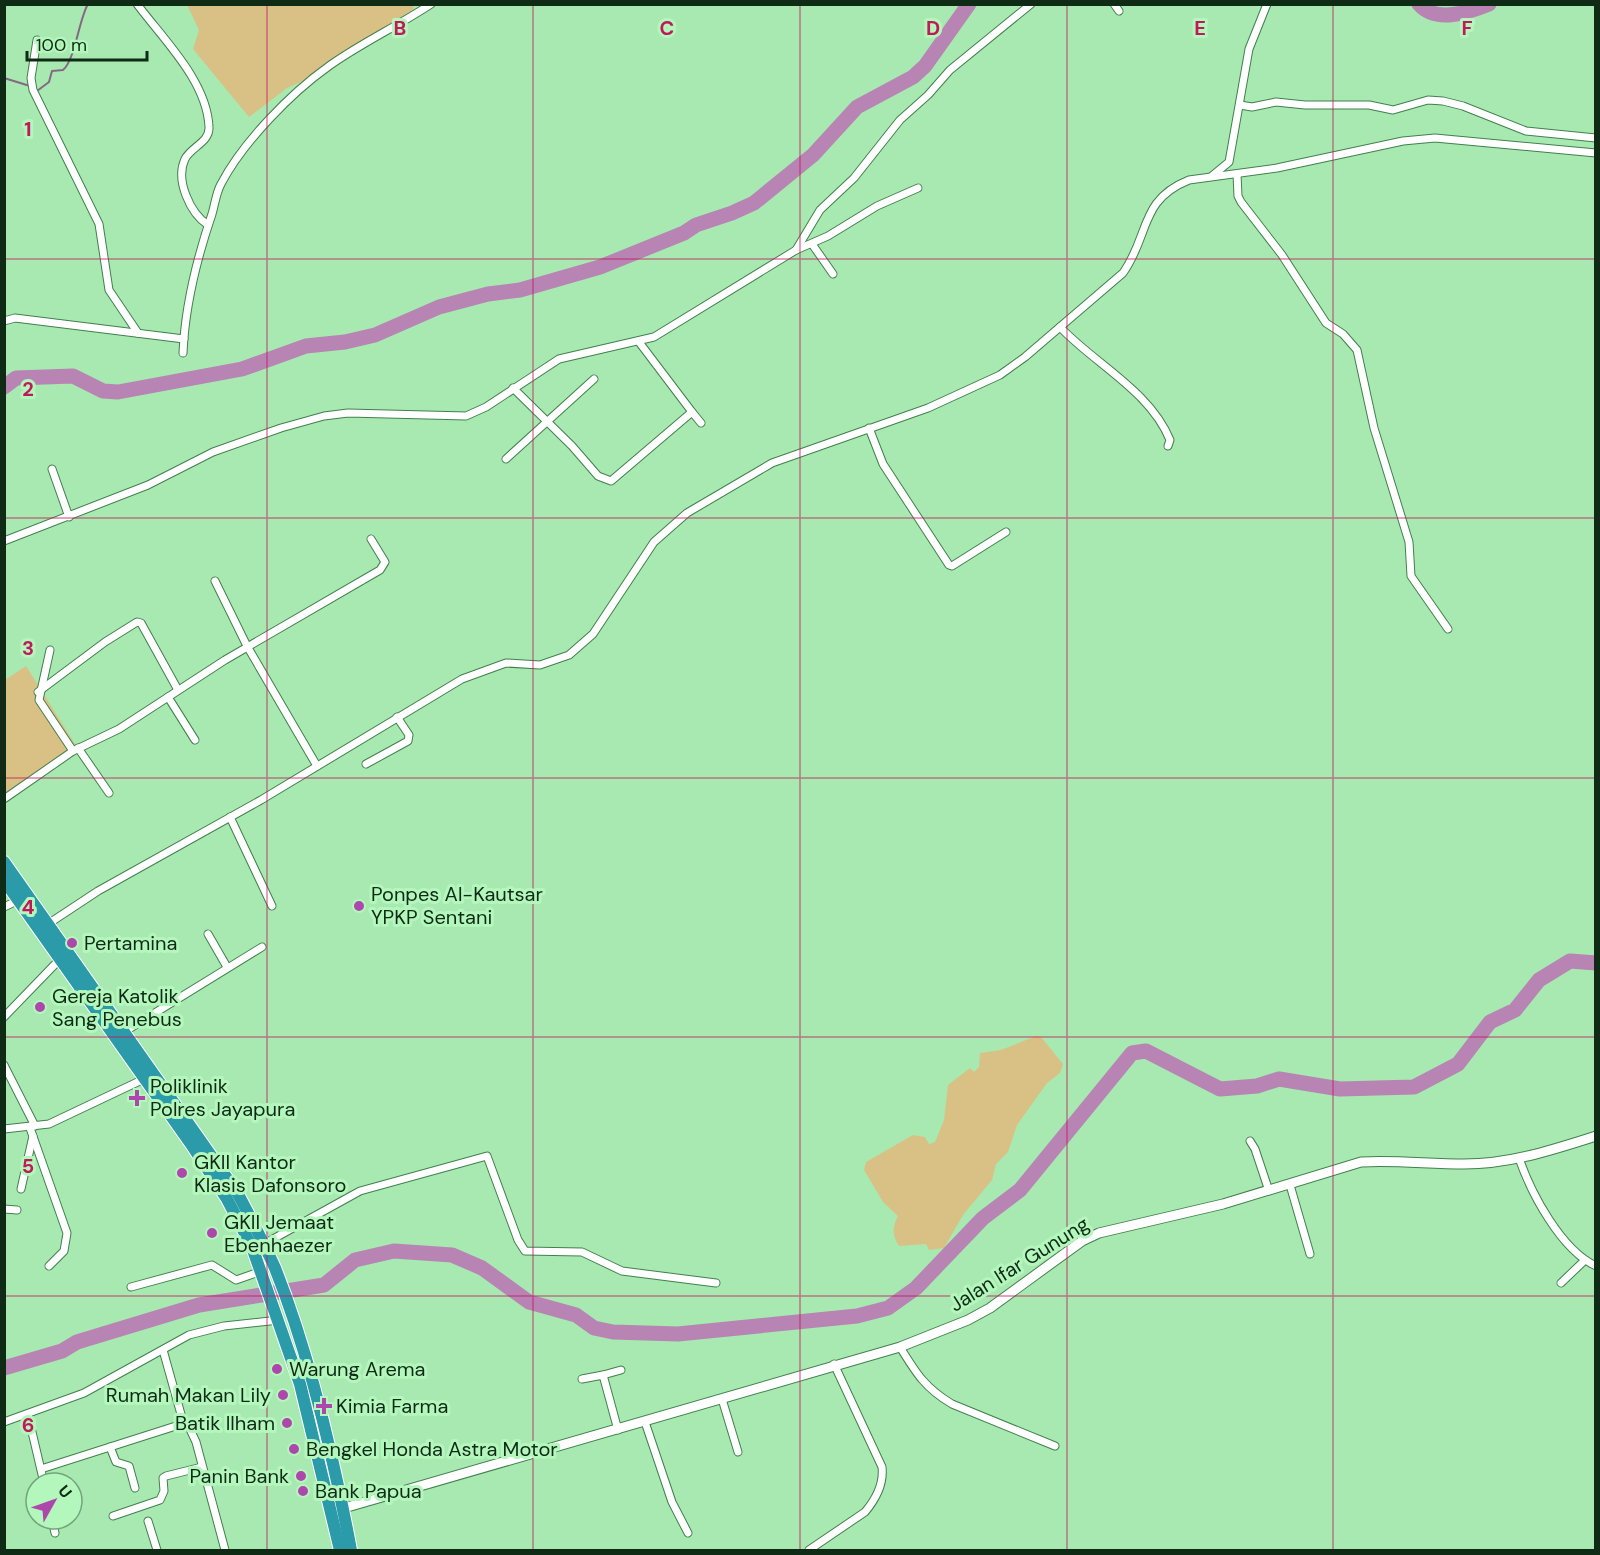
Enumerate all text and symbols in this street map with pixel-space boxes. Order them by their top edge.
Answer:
text: B [394,15,406,41]
text: C [660,15,674,41]
text: D [926,15,940,41]
text: E [1194,15,1206,41]
text: F [1461,15,1473,41]
scale bar [27,24,147,62]
text: 100 m [36,33,87,57]
text: 1 [24,116,32,142]
text: 2 [22,376,34,402]
text: 3 [22,635,34,661]
place label: Ponpes Al-Kautsar YPKP Sentani [371,881,543,930]
text: 4 [22,894,35,920]
marker: Ponpes Al-Kautsar YPKP Sentani [352,899,366,913]
place label: Pertamina [84,930,177,956]
marker: Pertamina [65,936,79,950]
place label: Gereja Katolik Sang Penebus [52,983,182,1032]
marker: Gereja Katolik Sang Penebus [33,1000,47,1014]
place label: Poliklinik Polres Jayapura [150,1073,295,1122]
marker: Poliklinik Polres Jayapura [128,1089,146,1107]
place label: GKII Kantor Klasis Dafonsoro [194,1149,346,1198]
text: 5 [22,1153,34,1179]
marker: GKII Kantor Klasis Dafonsoro [175,1166,189,1180]
place label: GKII Jemaat Ebenhaezer [224,1209,334,1258]
street label: Jalan Ifar Gunung [944,1211,1094,1317]
marker: GKII Jemaat Ebenhaezer [205,1226,219,1240]
place label: Warung Arema [289,1356,425,1382]
marker: Warung Arema [270,1362,284,1376]
place label: Rumah Makan Lily [106,1382,271,1408]
marker: Rumah Makan Lily [276,1388,290,1402]
place label: Kimia Farma [336,1393,448,1419]
marker: Kimia Farma [317,1399,331,1413]
place label: Batik Ilham [175,1410,275,1436]
text: 6 [22,1412,34,1438]
marker: Batik Ilham [280,1416,294,1430]
place label: Bengkel Honda Astra Motor [306,1436,558,1462]
marker: Bengkel Honda Astra Motor [287,1442,301,1456]
place label: Panin Bank [189,1463,289,1489]
marker: Panin Bank [294,1469,308,1483]
north arrow [24,1471,84,1531]
place label: Bank Papua [315,1478,422,1504]
text: U [54,1481,77,1503]
marker: Bank Papua [296,1484,310,1498]

